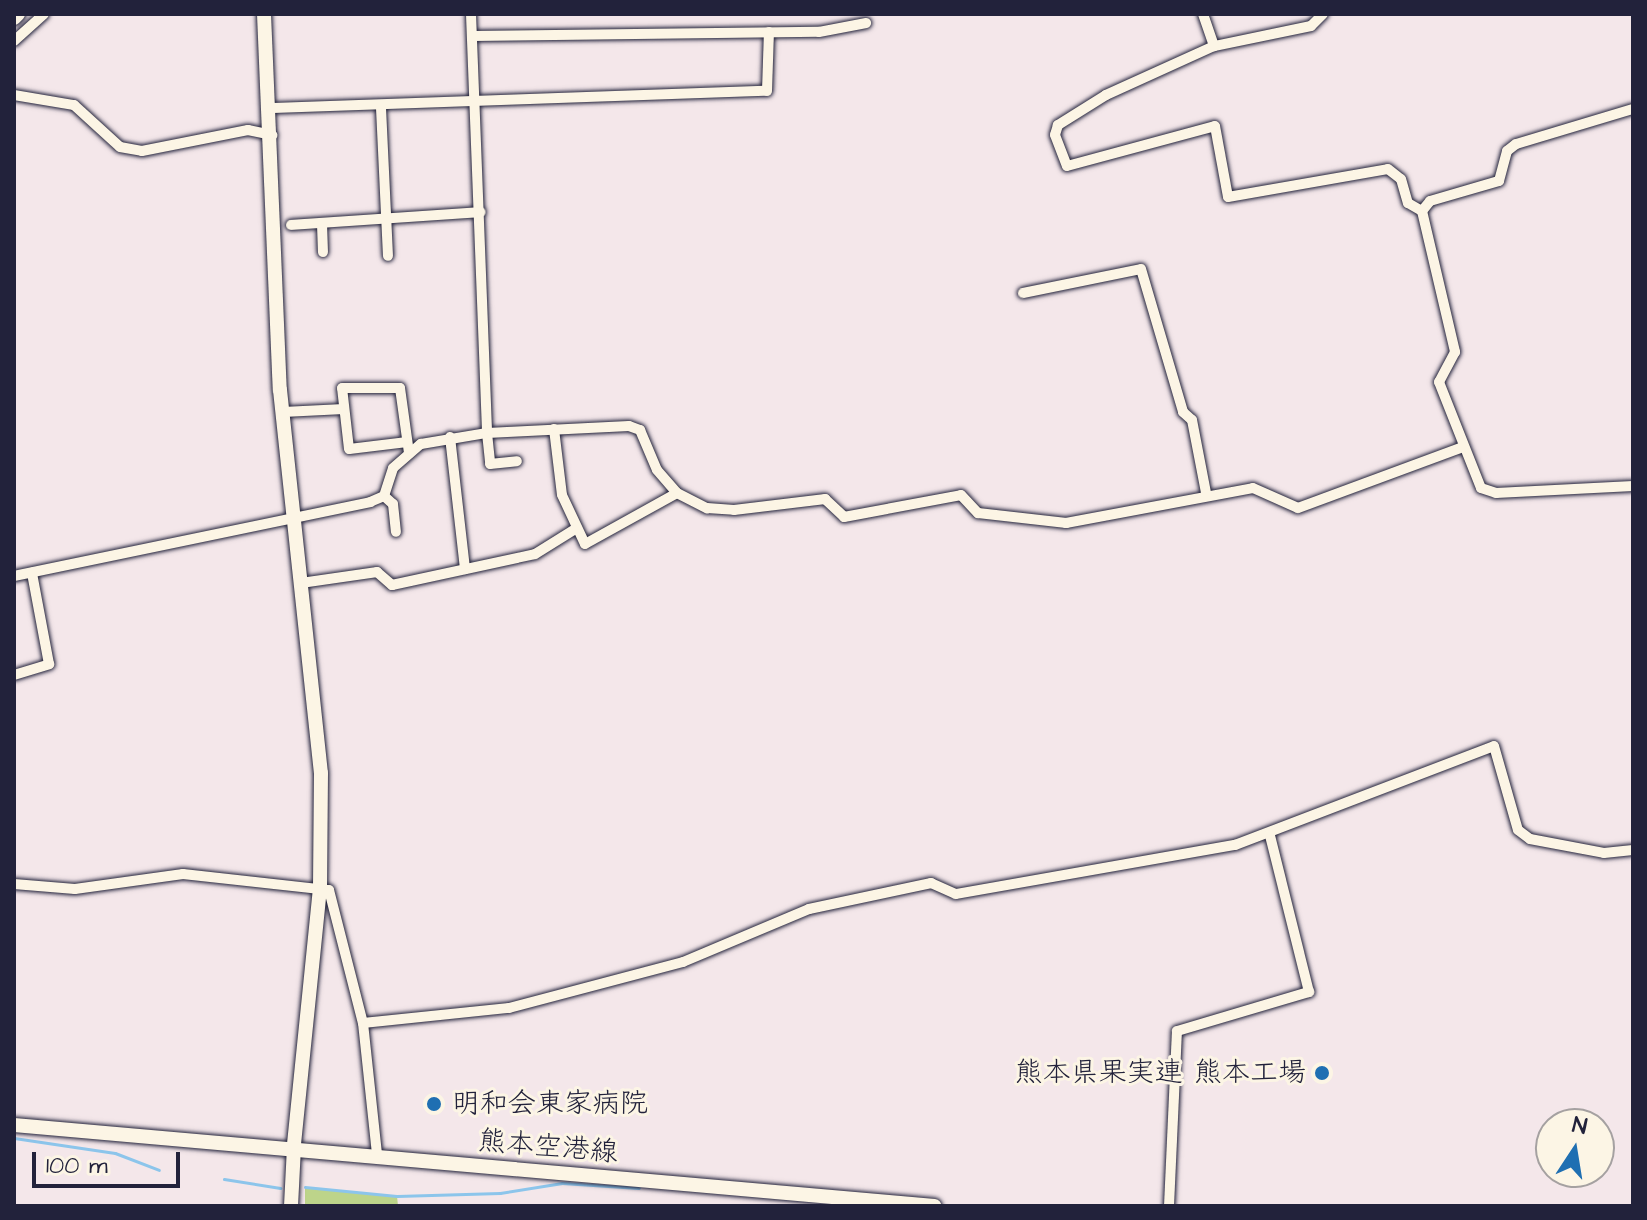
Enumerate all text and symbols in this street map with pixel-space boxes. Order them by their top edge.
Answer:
place label: 熊本県果実連 熊本工場 [1015,1056,1306,1090]
marker: 熊本県果実連 熊本工場 [1313,1064,1331,1082]
place label: 明和会東家病院 [452,1087,648,1121]
marker: 明和会東家病院 [423,1093,445,1115]
north arrow [1535,1108,1615,1188]
text: N [1570,1109,1590,1143]
street label: 熊本空港線 [477,1124,619,1170]
scale bar [36,1136,184,1186]
text: 100 m [46,1149,108,1183]

